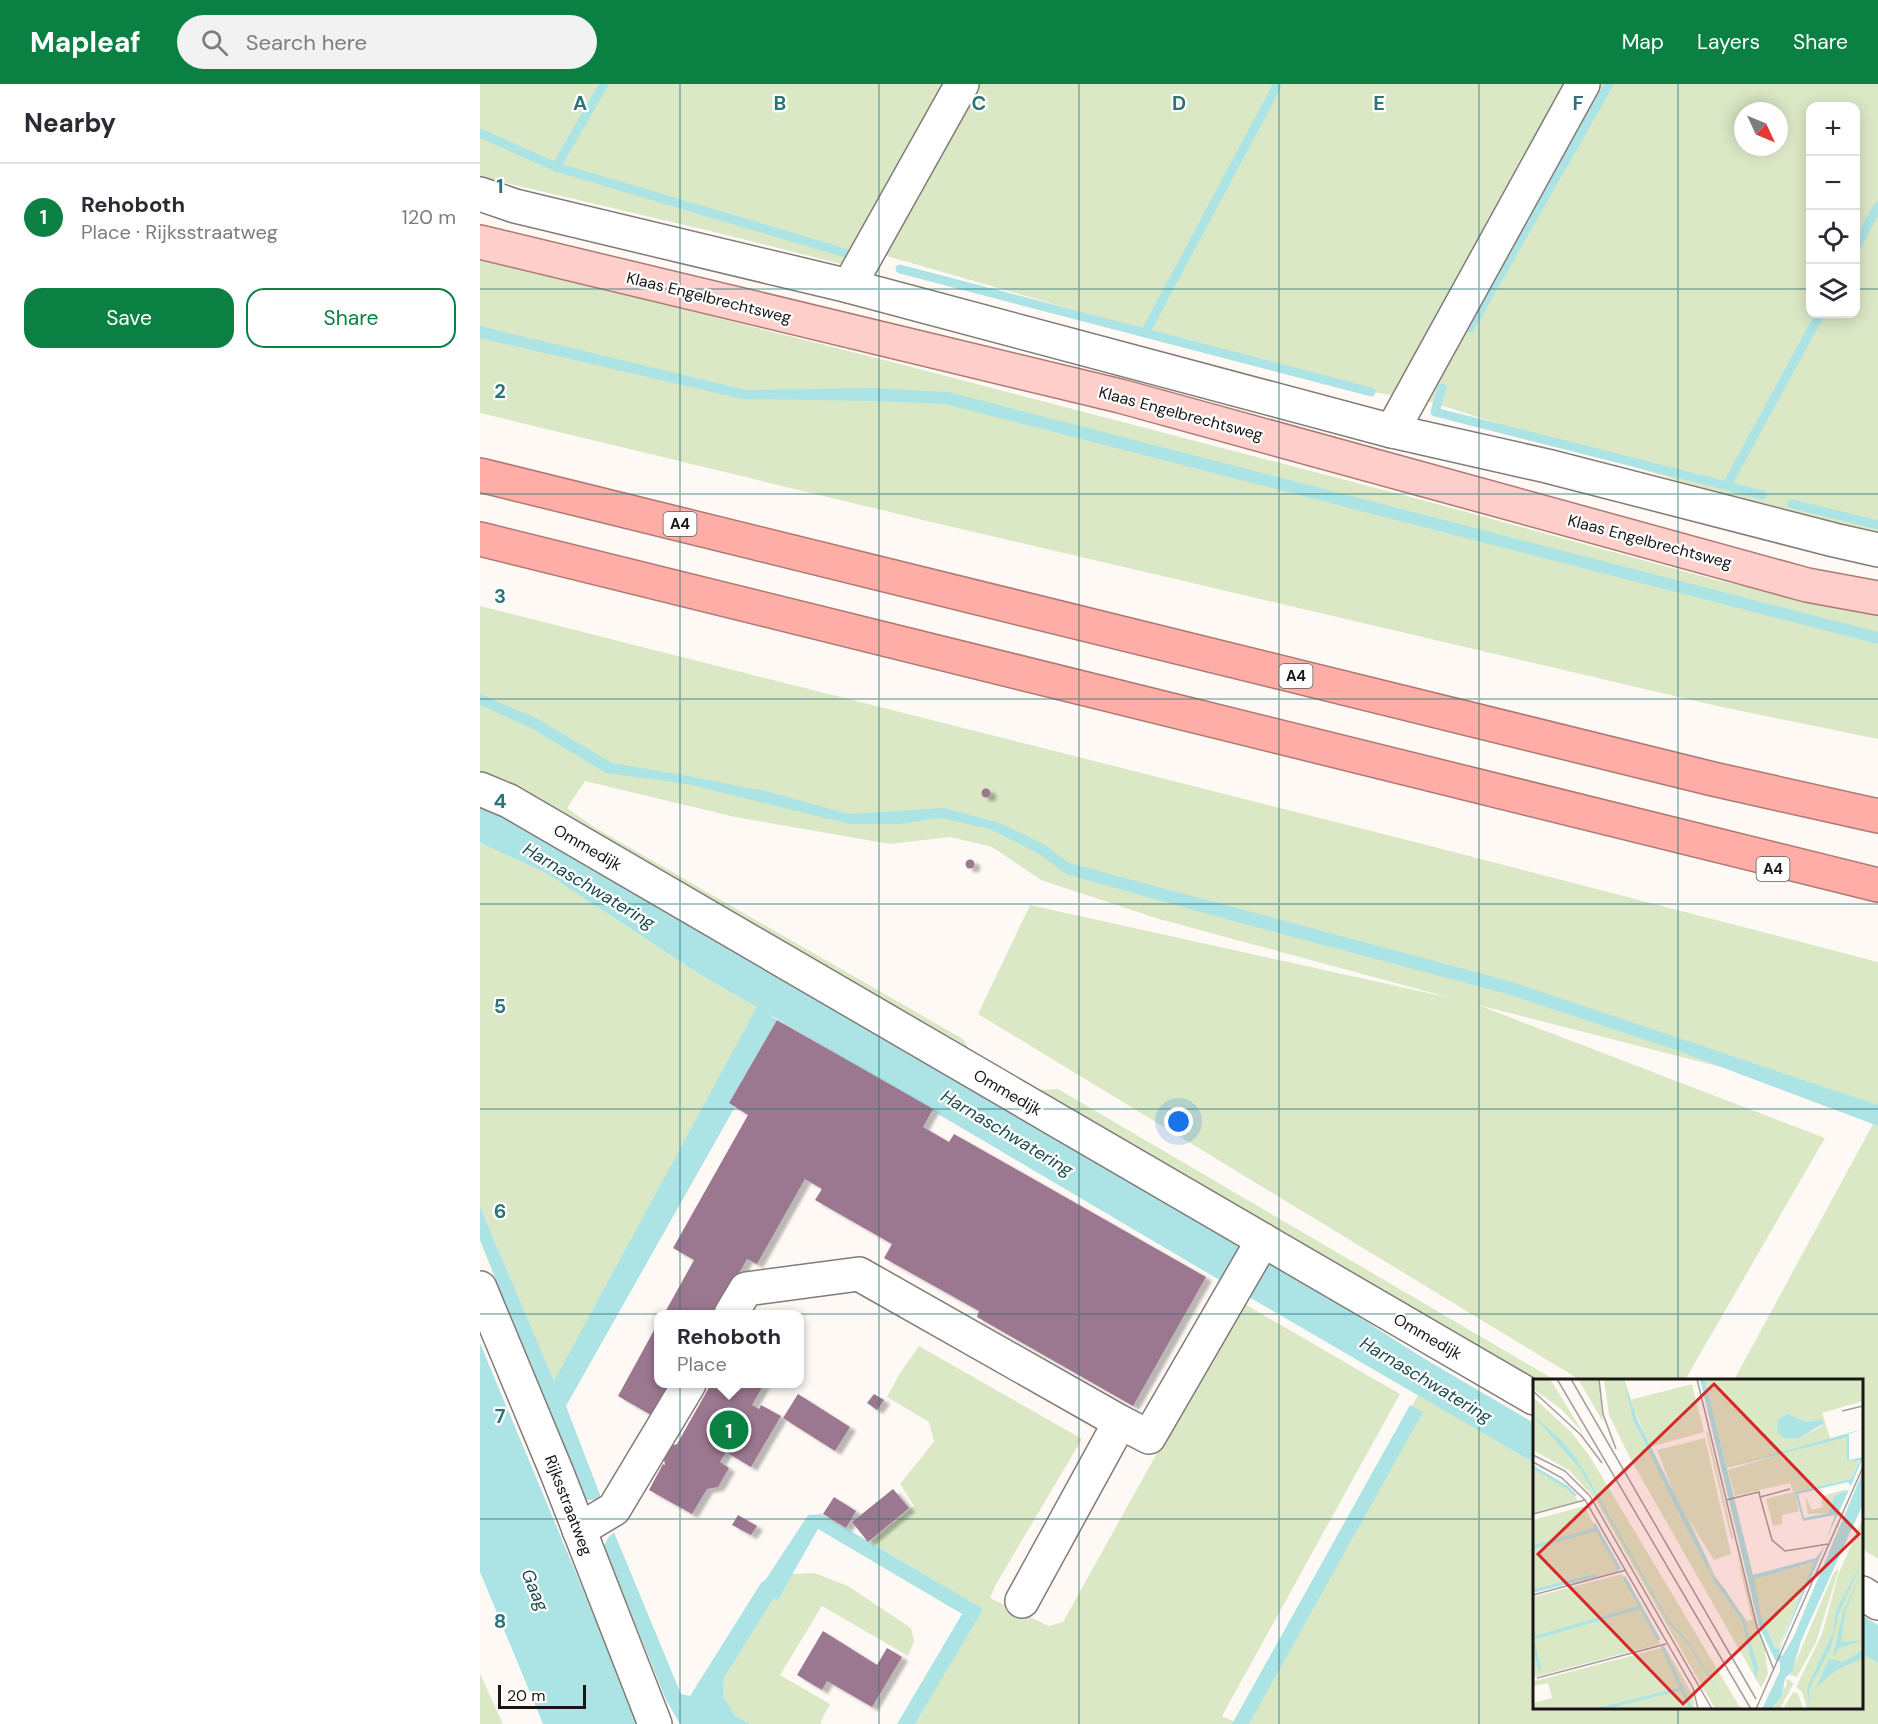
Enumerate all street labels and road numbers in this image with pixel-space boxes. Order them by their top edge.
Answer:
street label: Klaas Engelbrechtsweg [624,267,793,328]
street label: Klaas Engelbrechtsweg [1097,381,1265,446]
street label: Klaas Engelbrechtsweg [1566,509,1734,574]
road number: A4 [664,512,696,536]
road number: A4 [1280,664,1312,688]
street label: Ommedijk [550,819,626,875]
road number: A4 [1756,857,1790,881]
street label: Ommedijk [970,1064,1046,1120]
street label: Ommedijk [1390,1308,1466,1364]
street label: Rijksstraatweg [540,1452,597,1559]

